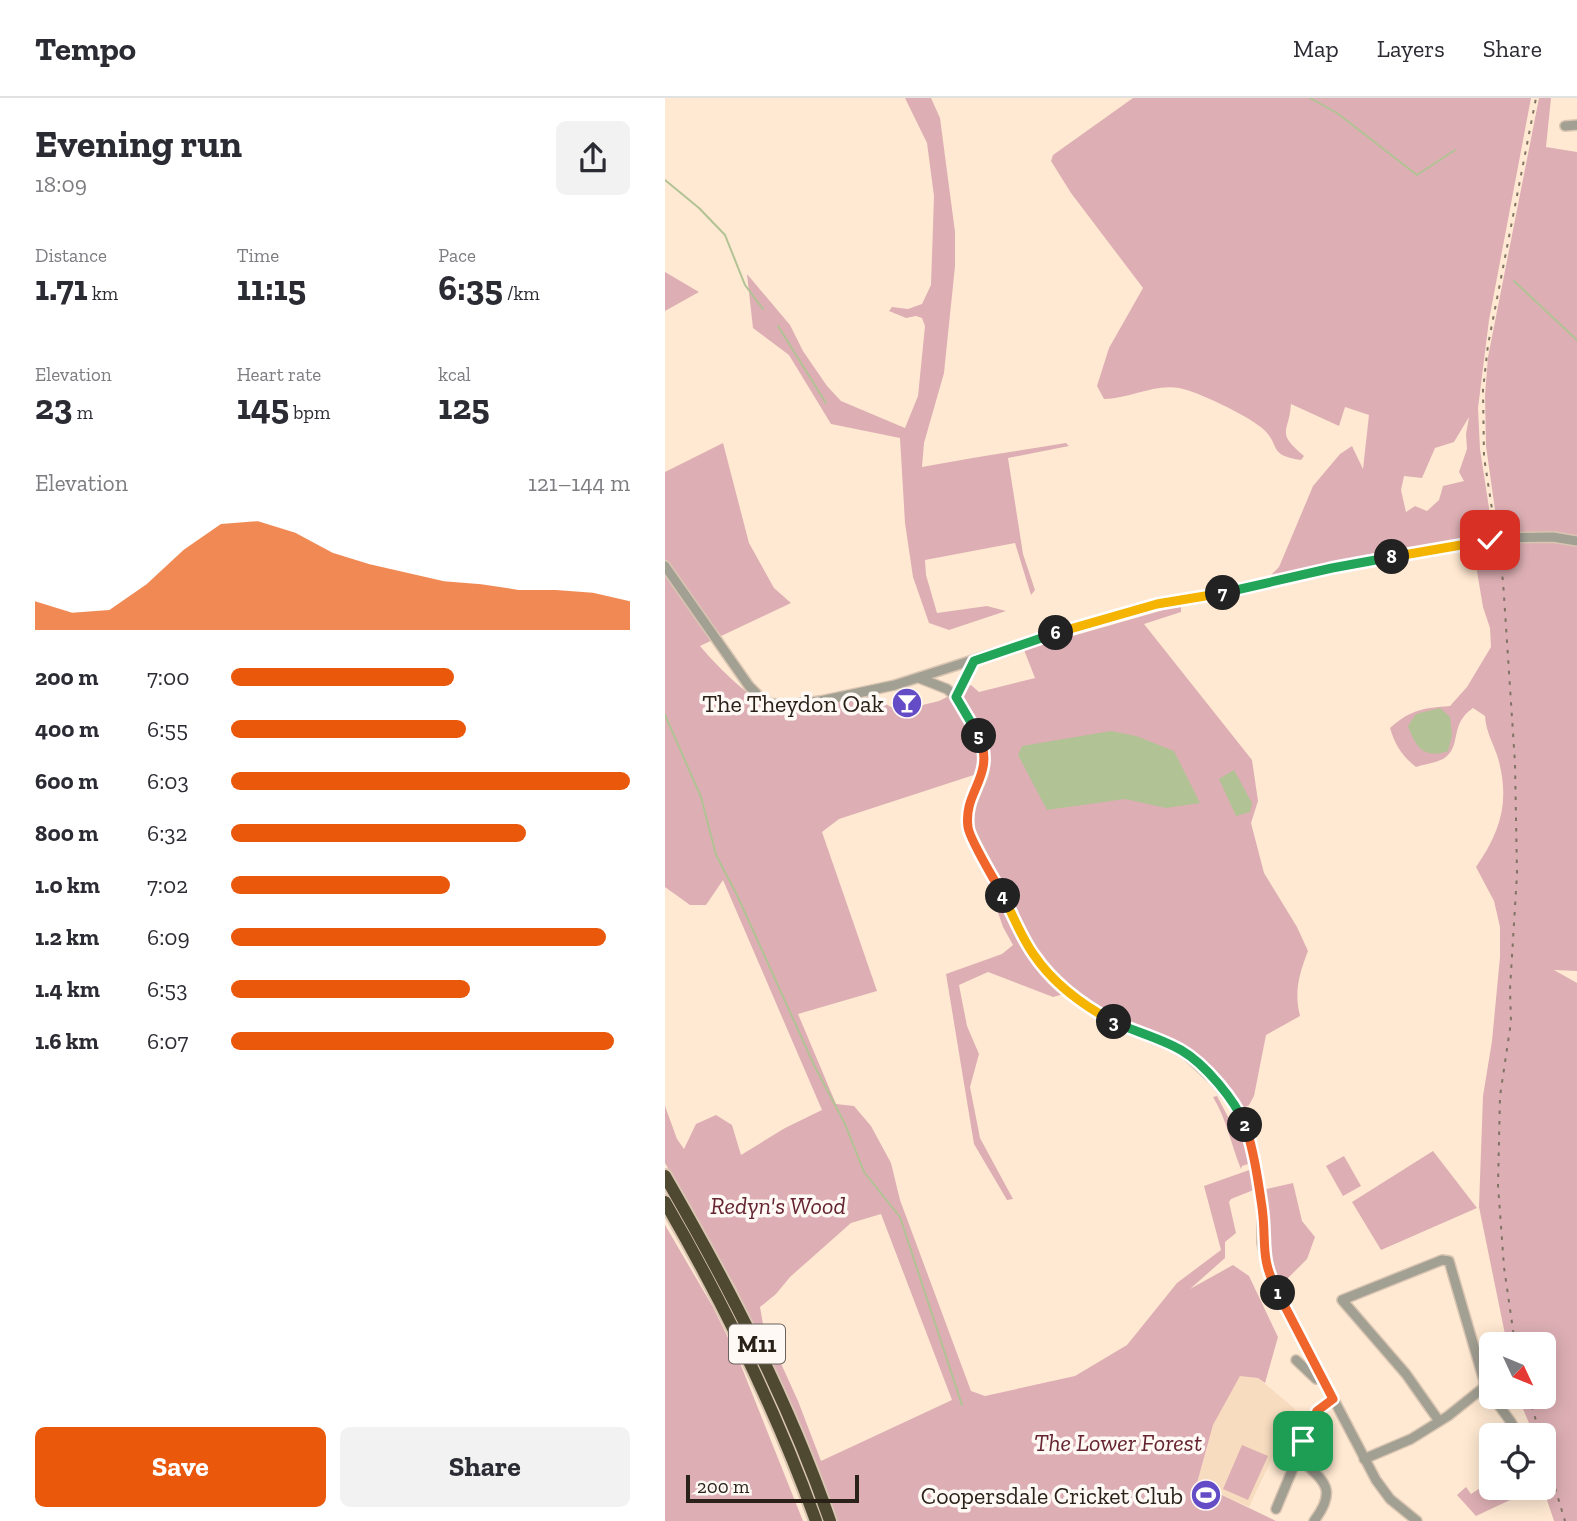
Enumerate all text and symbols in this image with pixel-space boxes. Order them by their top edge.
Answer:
text: Tempo [35,29,136,68]
text: Map [1293,34,1339,63]
text: Layers [1377,34,1445,63]
text: Share [1483,34,1542,63]
text: Evening run [35,121,242,167]
button: share [556,121,630,195]
text: 18:09 [35,170,87,198]
text: Distance [35,244,107,267]
text: Time [237,244,279,267]
text: Pace [438,244,476,267]
text: 1.71 [35,267,88,309]
text: 11:15 [237,267,306,309]
text: 6:35 [438,267,503,309]
text: km [88,282,118,305]
text: /km [503,282,540,305]
text: Elevation [35,363,112,386]
text: Heart rate [237,363,321,386]
text: kcal [438,363,471,386]
text: 23 [35,386,72,428]
text: 145 [237,386,289,428]
text: 125 [438,386,490,428]
text: m [72,401,93,424]
text: bpm [289,401,330,424]
text: Elevation [35,469,128,497]
text: 121–144 m [528,469,630,497]
pin [1460,510,1520,570]
icon: check [1471,521,1509,559]
pin: 8 [1375,540,1409,574]
text: 8 [1386,545,1397,568]
pin: 7 [1205,575,1241,610]
text: 7 [1218,581,1227,604]
pin: 6 [1039,616,1073,650]
text: 6 [1050,621,1061,644]
text: 200 m [35,663,98,691]
text: 7:00 [147,663,189,691]
bar icon: The Theydon Oak [890,686,924,720]
place label: The Theydon Oak [702,689,885,718]
text: 400 m [35,715,99,743]
text: 6:55 [147,715,188,743]
pin: 5 [961,718,997,754]
text: 5 [974,724,983,747]
text: 600 m [35,767,98,795]
text: 6:03 [147,767,189,795]
text: 800 m [35,819,98,847]
text: 6:32 [147,819,187,847]
text: 1.0 km [35,871,100,899]
text: 7:02 [147,871,188,899]
pin: 4 [985,878,1021,914]
text: 4 [997,884,1008,907]
text: 1.2 km [35,923,99,951]
text: 6:09 [147,923,190,951]
text: 1.4 km [35,975,100,1003]
text: 6:53 [147,975,187,1003]
pin: 3 [1097,1004,1131,1040]
text: 3 [1108,1010,1119,1033]
text: 1.6 km [35,1027,99,1055]
text: 6:07 [147,1027,188,1055]
pin: 2 [1227,1108,1263,1142]
text: 2 [1239,1113,1250,1136]
park label: Redyn's Wood [710,1191,846,1220]
pin: 1 [1261,1276,1295,1310]
text: 1 [1274,1281,1281,1304]
road number: M11 [729,1324,785,1364]
north arrow [1479,1332,1556,1409]
map controls [1479,1332,1556,1500]
pin [1273,1411,1333,1471]
icon: arrive [1284,1422,1322,1460]
button: locate [1479,1423,1556,1500]
button: Save [35,1427,326,1507]
button: Share [340,1427,630,1507]
park label: The Lower Forest [1034,1428,1202,1457]
scale bar [686,1472,859,1504]
text: 200 m [697,1475,749,1498]
sports icon: Coopersdale Cricket Club [1189,1478,1223,1512]
place label: Coopersdale Cricket Club [921,1481,1183,1510]

